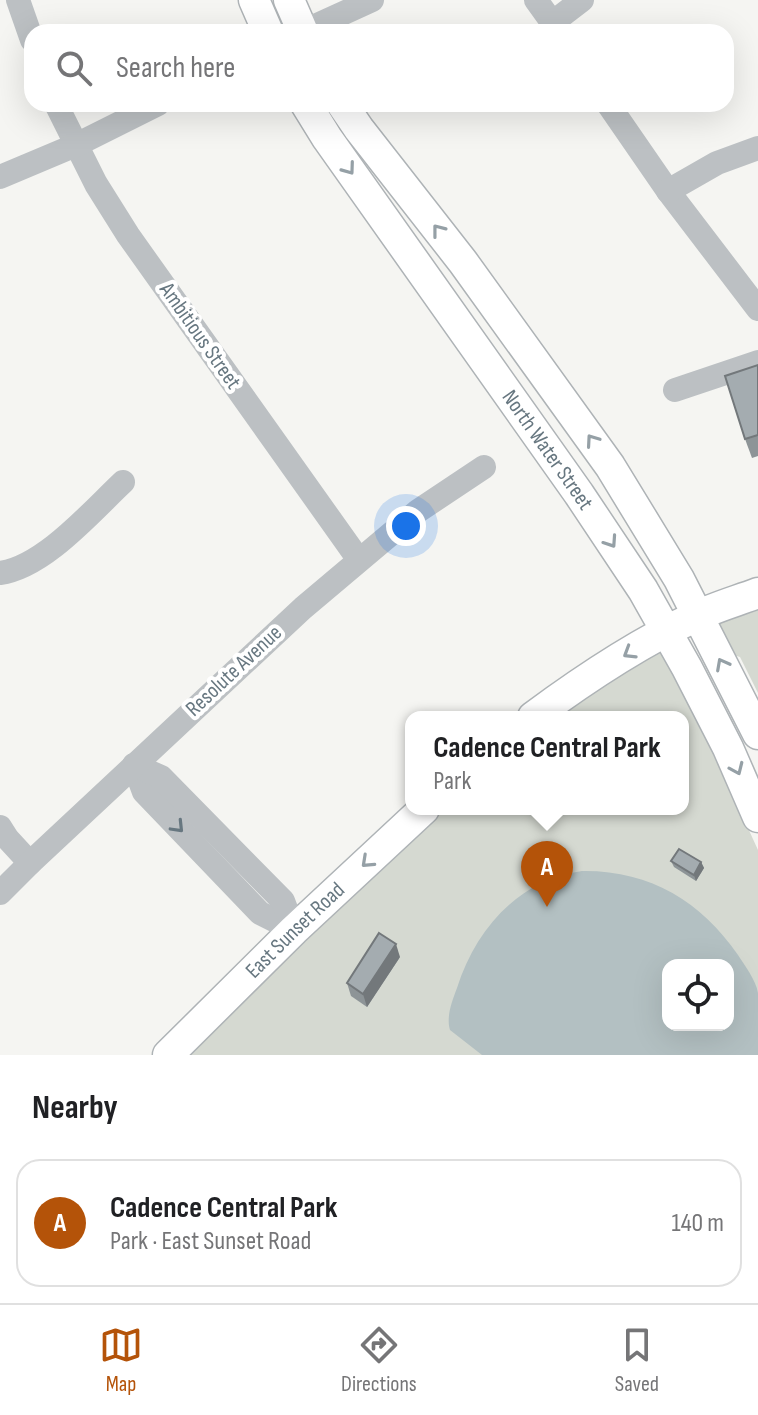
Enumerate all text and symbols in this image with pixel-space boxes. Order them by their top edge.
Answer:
search box [24,24,734,112]
icon: search [52,46,96,90]
text: Search here [116,50,235,86]
one-way arrow [339,160,354,174]
one-way arrow [433,225,448,239]
street label: Ambitious Street [153,277,247,395]
street label: North Water Street [496,385,599,515]
one-way arrow [587,434,602,448]
your location [386,506,426,546]
one-way arrow [602,533,617,547]
street label: Resolute Avenue [180,620,288,722]
one-way arrow [623,643,638,659]
one-way arrow [717,658,732,672]
popup [405,711,689,815]
text: Cadence Central Park [433,730,661,766]
one-way arrow [728,761,744,775]
text: Park [433,766,471,797]
one-way arrow [169,818,184,832]
pin: A [521,841,573,907]
one-way arrow [361,852,376,866]
street label: East Sunset Road [240,877,350,984]
map controls [662,959,734,1031]
button: locate [662,959,734,1031]
text: Nearby [32,1087,118,1128]
text: Cadence Central Park [110,1190,337,1226]
text: A [54,1208,66,1239]
text: 140 m [672,1208,724,1239]
text: Park · East Sunset Road [110,1226,311,1257]
tab: Map [99,1323,143,1398]
tab: Directions [341,1323,417,1398]
tab: Saved [615,1323,659,1398]

